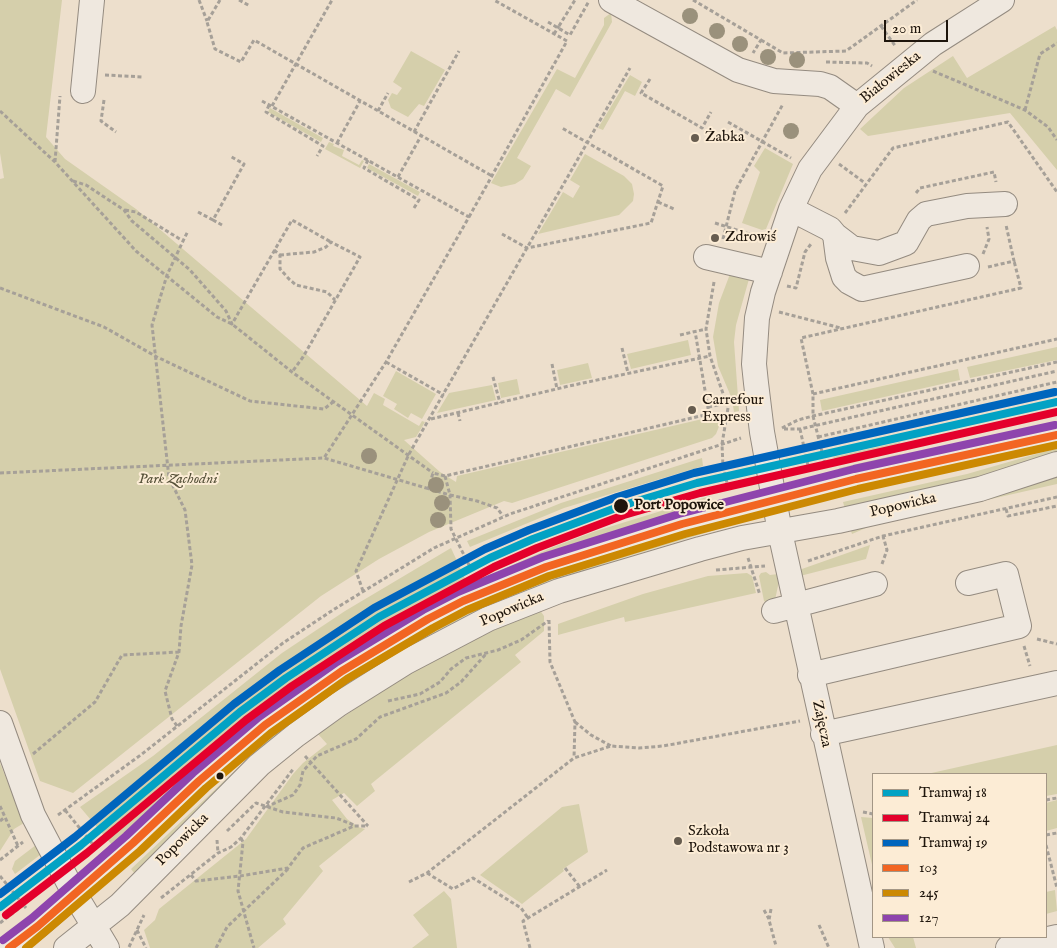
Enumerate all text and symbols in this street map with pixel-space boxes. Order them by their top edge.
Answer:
scale bar [887,10,951,42]
text: 20 m [892,19,921,38]
street label: Białowieska [857,48,925,108]
place label: Żabka [705,129,744,147]
marker: Żabka [689,132,701,144]
place label: Zdrowiś [725,229,776,247]
marker: Zdrowiś [709,232,721,244]
place label: Carrefour Express [702,392,764,427]
marker: Carrefour Express [686,404,698,416]
park label: Park Zachodni [138,471,218,489]
street label: Popowicka [868,490,938,522]
marker: Port Popowice [612,497,630,515]
place label: Port Popowice [634,497,724,515]
street label: Popowicka [478,589,546,631]
street label: Zajęcza [807,699,835,749]
unlabelled marker [215,771,225,781]
legend [872,773,1047,938]
text: Tramwaj 18 [919,783,987,802]
text: Tramwaj 24 [919,808,990,827]
street label: Popowicka [153,810,213,870]
place label: Szkoła Podstawowa nr 3 [688,823,789,858]
text: Tramwaj 19 [919,833,987,852]
marker: Szkoła Podstawowa nr 3 [672,835,684,847]
text: 103 [919,858,938,877]
text: 245 [919,883,939,902]
text: 127 [919,908,938,927]

